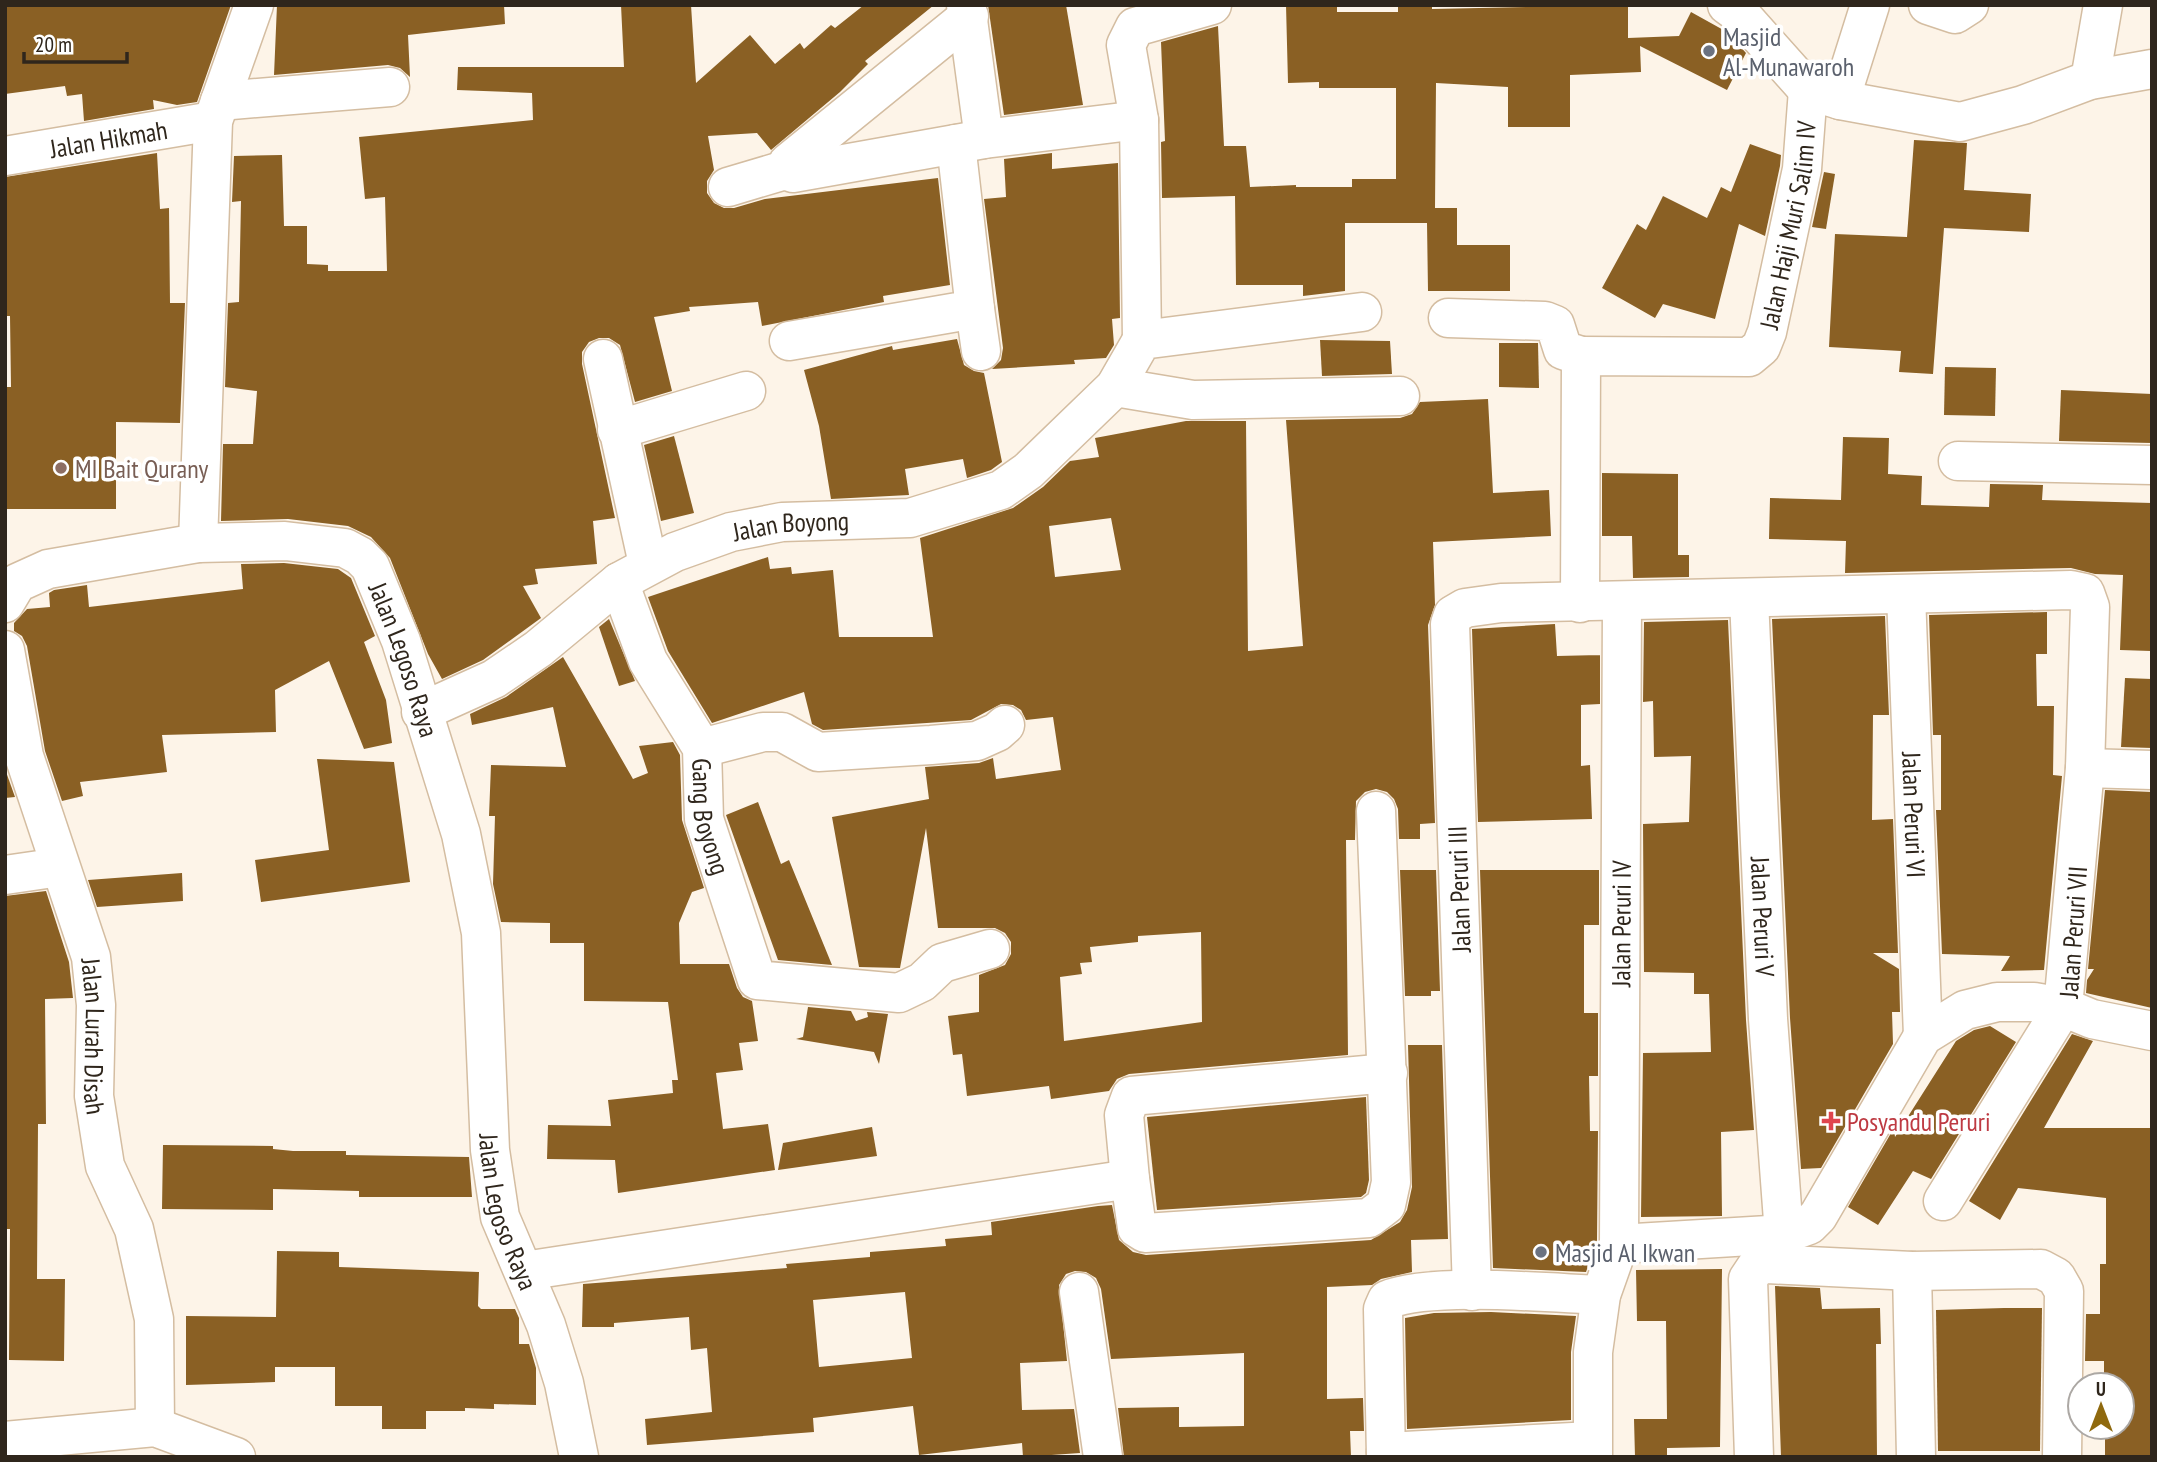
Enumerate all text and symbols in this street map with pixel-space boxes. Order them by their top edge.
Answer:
place label: Masjid Al-Munawaroh [1723,20,1854,83]
scale bar [24,21,128,65]
text: 20 m [35,31,72,58]
marker: Masjid Al-Munawaroh [1701,43,1717,59]
street label: Jalan Hikmah [46,112,170,165]
street label: Jalan Haji Muri Salim IV [1751,119,1822,333]
place label: MI Bait Qurany [75,452,209,485]
marker: MI Bait Qurany [53,460,69,476]
street label: Jalan Boyong [729,503,850,548]
street label: Jalan Legoso Raya [362,576,446,741]
street label: Jalan Peruri VI [1896,750,1933,878]
street label: Gang Boyong [686,758,738,879]
street label: Jalan Peruri III [1440,825,1478,954]
street label: Jalan Peruri V [1744,855,1783,978]
street label: Jalan Peruri IV [1604,859,1637,988]
street label: Jalan Peruri VII [2052,865,2094,1000]
street label: Jalan Lurah Disah [75,956,113,1117]
place label: Posyandu Peruri [1847,1105,1991,1138]
marker: Posyandu Peruri [1821,1111,1841,1131]
street label: Jalan Legoso Raya [473,1132,545,1295]
place label: Masjid Al Ikwan [1555,1236,1695,1269]
marker: Masjid Al Ikwan [1533,1244,1549,1260]
north arrow [2066,1371,2136,1441]
text: U [2096,1377,2106,1401]

